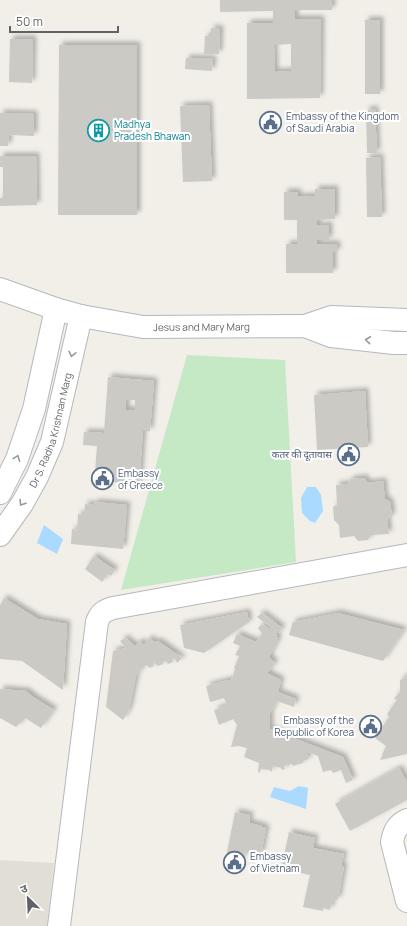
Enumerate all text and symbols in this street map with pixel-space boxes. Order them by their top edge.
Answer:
scale bar [10,8,118,34]
text: 50 m [16,13,43,30]
public building icon: Embassy of the Kingdom of Saudi Arabia [257,109,283,135]
place label: Embassy of the Kingdom of Saudi Arabia [286,109,399,135]
building icon: Madhya Pradesh Bhawan [85,117,111,143]
place label: Madhya Pradesh Bhawan [114,117,190,143]
street label: Jesus and Mary Marg [153,319,250,334]
one-way arrow [365,336,371,345]
one-way arrow [69,351,77,357]
street label: Dr S. Radha Krishnan Marg [26,371,75,490]
public building icon: कतर की दूतावास [335,441,361,467]
place label: कतर की दूतावास [272,447,332,461]
one-way arrow [13,454,21,461]
public building icon: Embassy of Greece [90,466,116,492]
place label: Embassy of Greece [118,466,163,492]
one-way arrow [20,499,27,506]
place label: Embassy of the Republic of Korea [274,713,354,739]
public building icon: Embassy of the Republic of Korea [357,713,383,739]
public building icon: Embassy of Vietnam [221,849,247,875]
place label: Embassy of Vietnam [250,849,299,875]
north arrow [8,878,48,918]
text: उ [18,880,30,897]

